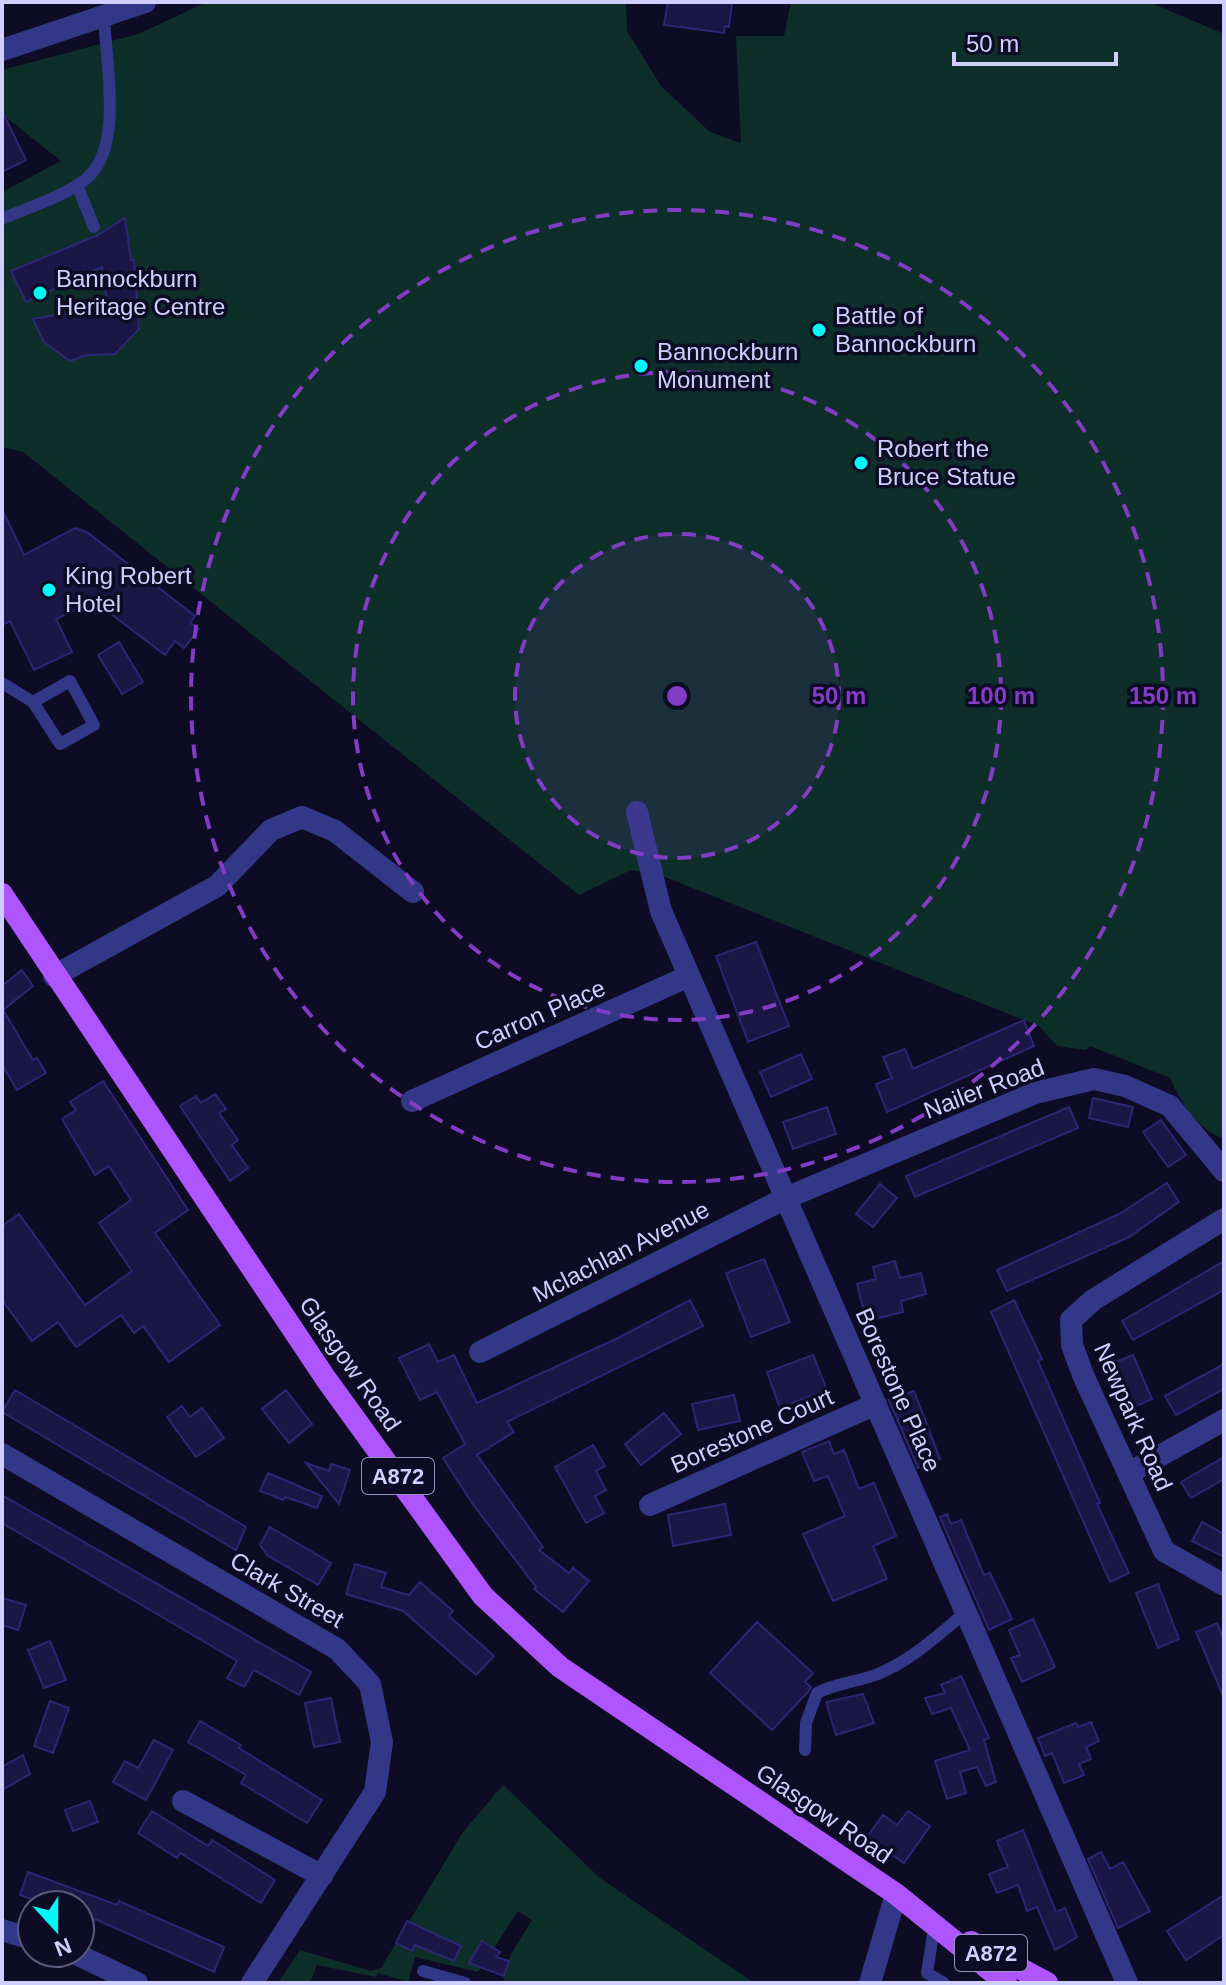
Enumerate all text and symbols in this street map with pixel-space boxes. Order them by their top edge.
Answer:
scale bar [954,16,1116,66]
text: 50 m [966,30,1019,57]
place label: Bannockburn Heritage Centre [56,265,225,320]
marker: Bannockburn Heritage Centre [31,284,49,302]
place label: Battle of Bannockburn [835,302,976,357]
marker: Battle of Bannockburn [810,321,828,339]
place label: Bannockburn Monument [657,338,798,393]
marker: Bannockburn Monument [632,357,650,375]
place label: Robert the Bruce Statue [877,435,1016,490]
marker: Robert the Bruce Statue [852,454,870,472]
place label: King Robert Hotel [65,562,192,617]
marker: King Robert Hotel [40,581,58,599]
centre of rings [663,682,691,710]
text: 50 m [812,682,866,709]
text: 100 m [967,682,1035,709]
text: 150 m [1129,682,1197,709]
street label: Carron Place [470,974,609,1055]
street label: Nailer Road [920,1053,1048,1124]
street label: Mclachlan Avenue [528,1195,713,1308]
street label: Glasgow Road [294,1291,407,1436]
street label: Borestone Place [850,1304,947,1476]
street label: Newpark Road [1089,1339,1178,1495]
street label: Borestone Court [666,1383,837,1478]
road number: A872 [362,1458,434,1494]
street label: Clark Street [226,1546,349,1633]
street label: Glasgow Road [751,1758,897,1869]
north arrow [16,1889,96,1969]
text: N [51,1933,75,1962]
road number: A872 [955,1935,1027,1971]

